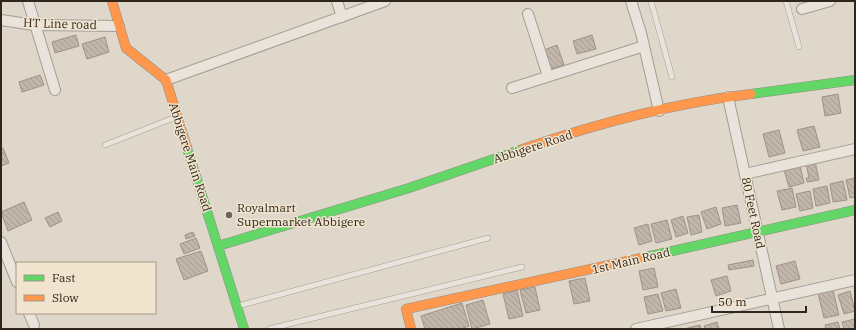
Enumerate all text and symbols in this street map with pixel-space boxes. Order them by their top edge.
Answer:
street label: HT Line road [23,15,97,32]
street label: Abbigere Main Road [166,100,215,213]
street label: Abbigere Road [491,127,574,166]
street label: 80 Feet Road [739,176,768,250]
place label: Royalmart Supermarket Abbigere [237,200,365,229]
marker: Royalmart Supermarket Abbigere [224,210,234,220]
street label: 1st Main Road [590,244,671,277]
legend [16,262,156,314]
text: Fast [52,270,76,285]
scale bar [712,288,806,314]
text: Slow [52,290,79,305]
text: 50 m [718,294,747,309]

